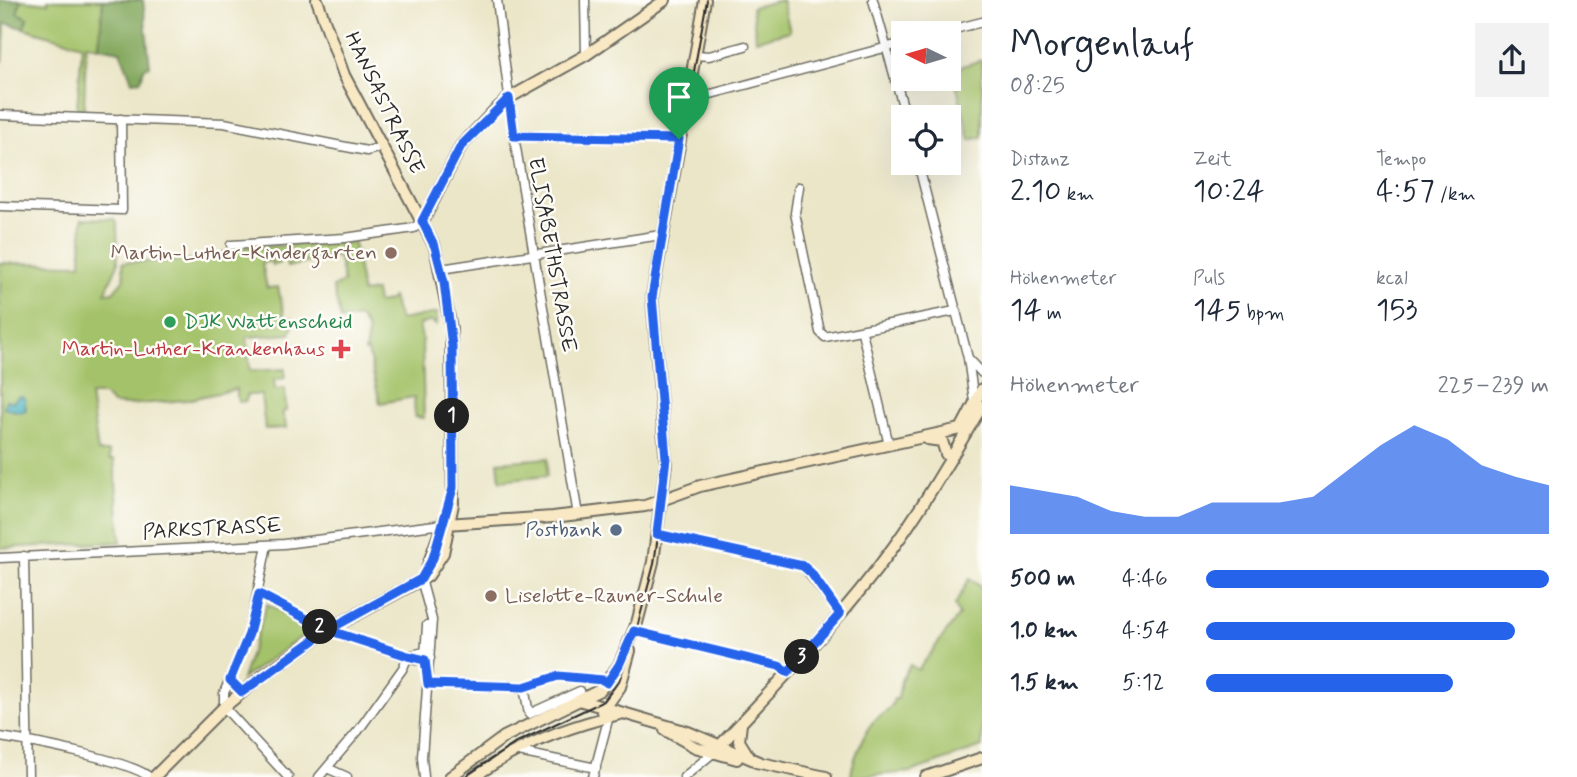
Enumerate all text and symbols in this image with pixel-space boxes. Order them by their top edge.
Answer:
text: Morgenlauf [1010,20,1194,69]
north arrow [891,21,961,91]
map controls [891,21,961,175]
button: share [1475,23,1549,97]
street label: HANSASTRASSE [337,27,431,179]
pin [649,67,709,139]
text: 08:25 [1010,71,1065,101]
icon: arrive [660,78,698,116]
button: locate [891,105,961,175]
text: Distanz [1010,147,1070,172]
text: Zeit [1193,147,1232,172]
text: Tempo [1376,147,1426,172]
street label: ELISABETHSTRASSE [521,155,583,355]
text: 2.10 [1010,172,1062,211]
text: 10:24 [1193,172,1265,211]
text: 4:57 [1376,172,1435,211]
text: km [1062,182,1094,207]
text: /km [1435,182,1476,207]
place label: Martin-Luther-Kindergarten [111,239,377,269]
marker: Martin-Luther-Kindergarten [383,245,399,261]
text: Höhenmeter [1010,266,1116,291]
text: Puls [1193,266,1225,291]
text: kcal [1376,266,1408,291]
text: 14 [1010,291,1042,330]
text: 145 [1193,291,1241,330]
text: 153 [1376,291,1418,330]
text: m [1042,301,1062,326]
text: bpm [1241,301,1285,326]
place label: DJK Wattenscheid [184,308,352,336]
marker: DJK Wattenscheid [162,314,178,330]
place label: Martin-Luther-Krankenhaus [62,335,325,363]
marker: Martin-Luther-Krankenhaus [331,339,351,359]
text: Höhenmeter [1010,371,1139,401]
text: 225–239 m [1437,371,1549,401]
pin: 1 [434,398,470,434]
text: 1 [447,403,456,428]
street label: PARKSTRASSE [142,511,282,547]
place label: Postbank [525,516,602,544]
marker: Postbank [608,522,624,538]
text: 500 m [1010,564,1075,594]
text: 4:46 [1122,564,1168,594]
place label: Liselotte-Rauner-Schule [505,582,723,610]
marker: Liselotte-Rauner-Schule [483,588,499,604]
pin: 2 [302,610,338,644]
text: 2 [315,614,324,639]
text: 1.0 km [1010,616,1078,646]
text: 4:54 [1122,616,1169,646]
pin: 3 [784,640,820,674]
text: 3 [797,644,806,669]
text: 1.5 km [1010,668,1079,698]
text: 5:12 [1122,668,1164,698]

